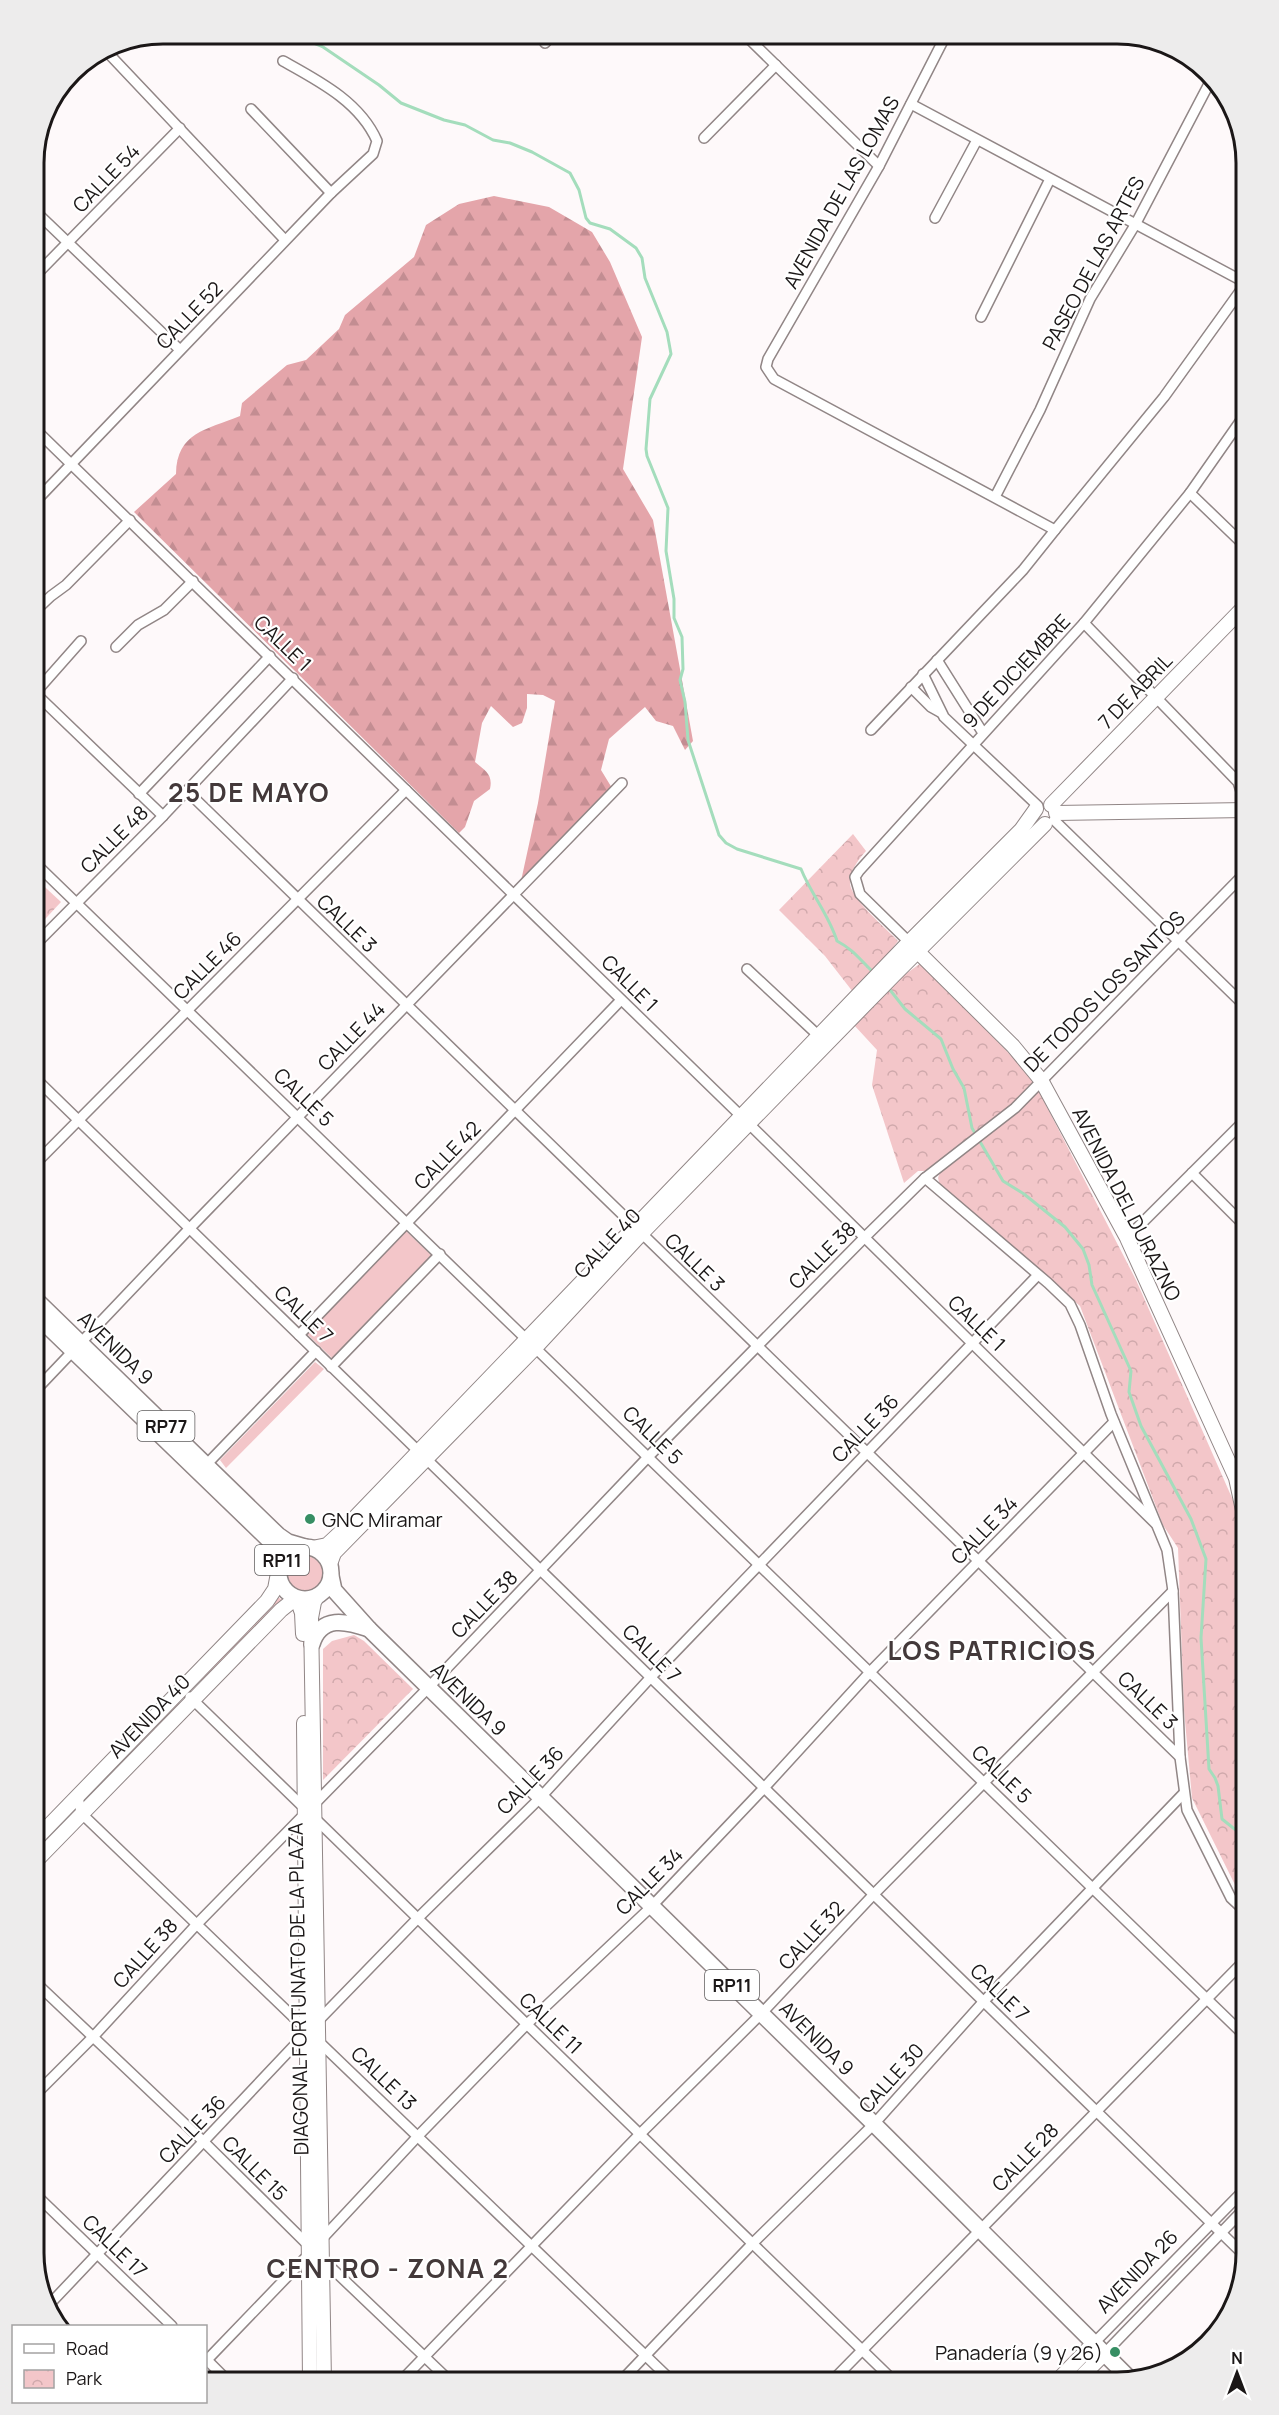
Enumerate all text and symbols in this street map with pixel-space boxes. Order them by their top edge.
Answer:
street label: AVENIDA DE LAS LOMAS [777,91,905,293]
street label: CALLE 54 [67,138,145,218]
street label: PASEO DE LAS ARTES [1036,171,1150,355]
street label: CALLE 52 [150,275,228,355]
street label: 9 DE DICIEMBRE [956,608,1076,734]
street label: CALLE 1 [248,609,318,677]
street label: 7 DE ABRIL [1092,647,1178,735]
district label: 25 DE MAYO [168,774,330,810]
street label: CALLE 48 [74,799,154,879]
street label: CALLE 3 [311,888,383,958]
street label: DE TODOS LOS SANTOS [1018,905,1190,1077]
street label: CALLE 46 [167,925,247,1005]
street label: CALLE 1 [596,949,664,1017]
street label: CALLE 44 [311,996,391,1076]
street label: CALLE 5 [268,1062,340,1132]
street label: AVENIDA DEL DURAZNO [1066,1103,1188,1305]
street label: CALLE 42 [408,1115,486,1195]
street label: CALLE 40 [568,1202,646,1284]
street label: CALLE 38 [782,1215,862,1295]
street label: CALLE 3 [659,1227,731,1297]
street label: CALLE 7 [269,1279,339,1349]
street label: CALLE 1 [942,1289,1012,1357]
street label: AVENIDA 9 [72,1305,160,1391]
street label: CALLE 36 [825,1388,905,1468]
street label: CALLE 5 [617,1400,689,1470]
road number: RP77 [138,1411,195,1441]
street label: CALLE 34 [945,1490,1023,1570]
place label: GNC Miramar [322,1506,443,1533]
marker: GNC Miramar [303,1512,317,1526]
road number: RP11 [255,1545,309,1575]
street label: CALLE 38 [445,1564,523,1644]
street label: CALLE 7 [617,1618,687,1688]
district label: LOS PATRICIOS [887,1632,1097,1668]
street label: AVENIDA 9 [425,1656,513,1742]
street label: CALLE 3 [1112,1665,1184,1735]
street label: AVENIDA 40 [102,1668,196,1764]
street label: CALLE 5 [966,1739,1038,1809]
street label: CALLE 36 [490,1740,570,1820]
street label: DIAGONAL FORTUNATO DE LA PLAZA [282,1822,314,2156]
street label: CALLE 34 [609,1841,689,1921]
street label: CALLE 32 [772,1895,850,1975]
street label: CALLE 38 [107,1912,183,1994]
street label: CALLE 7 [965,1957,1035,2027]
road number: RP11 [705,1970,759,2000]
street label: CALLE 11 [514,1986,588,2060]
street label: AVENIDA 9 [774,1995,860,2081]
street label: CALLE 30 [852,2037,930,2119]
street label: CALLE 13 [345,2040,423,2116]
street label: CALLE 36 [152,2089,232,2169]
street label: CALLE 28 [986,2117,1064,2197]
street label: CALLE 15 [217,2130,293,2206]
street label: CALLE 17 [77,2208,153,2284]
street label: AVENIDA 26 [1090,2223,1184,2319]
district label: CENTRO - ZONA 2 [267,2250,509,2286]
legend [12,2325,207,2403]
text: Road [66,2336,109,2360]
place label: Panadería (9 y 26) [935,2339,1103,2366]
north arrow [1207,2343,1267,2403]
marker: Panadería (9 y 26) [1108,2345,1122,2359]
text: N [1231,2347,1243,2369]
text: Park [66,2366,103,2390]

